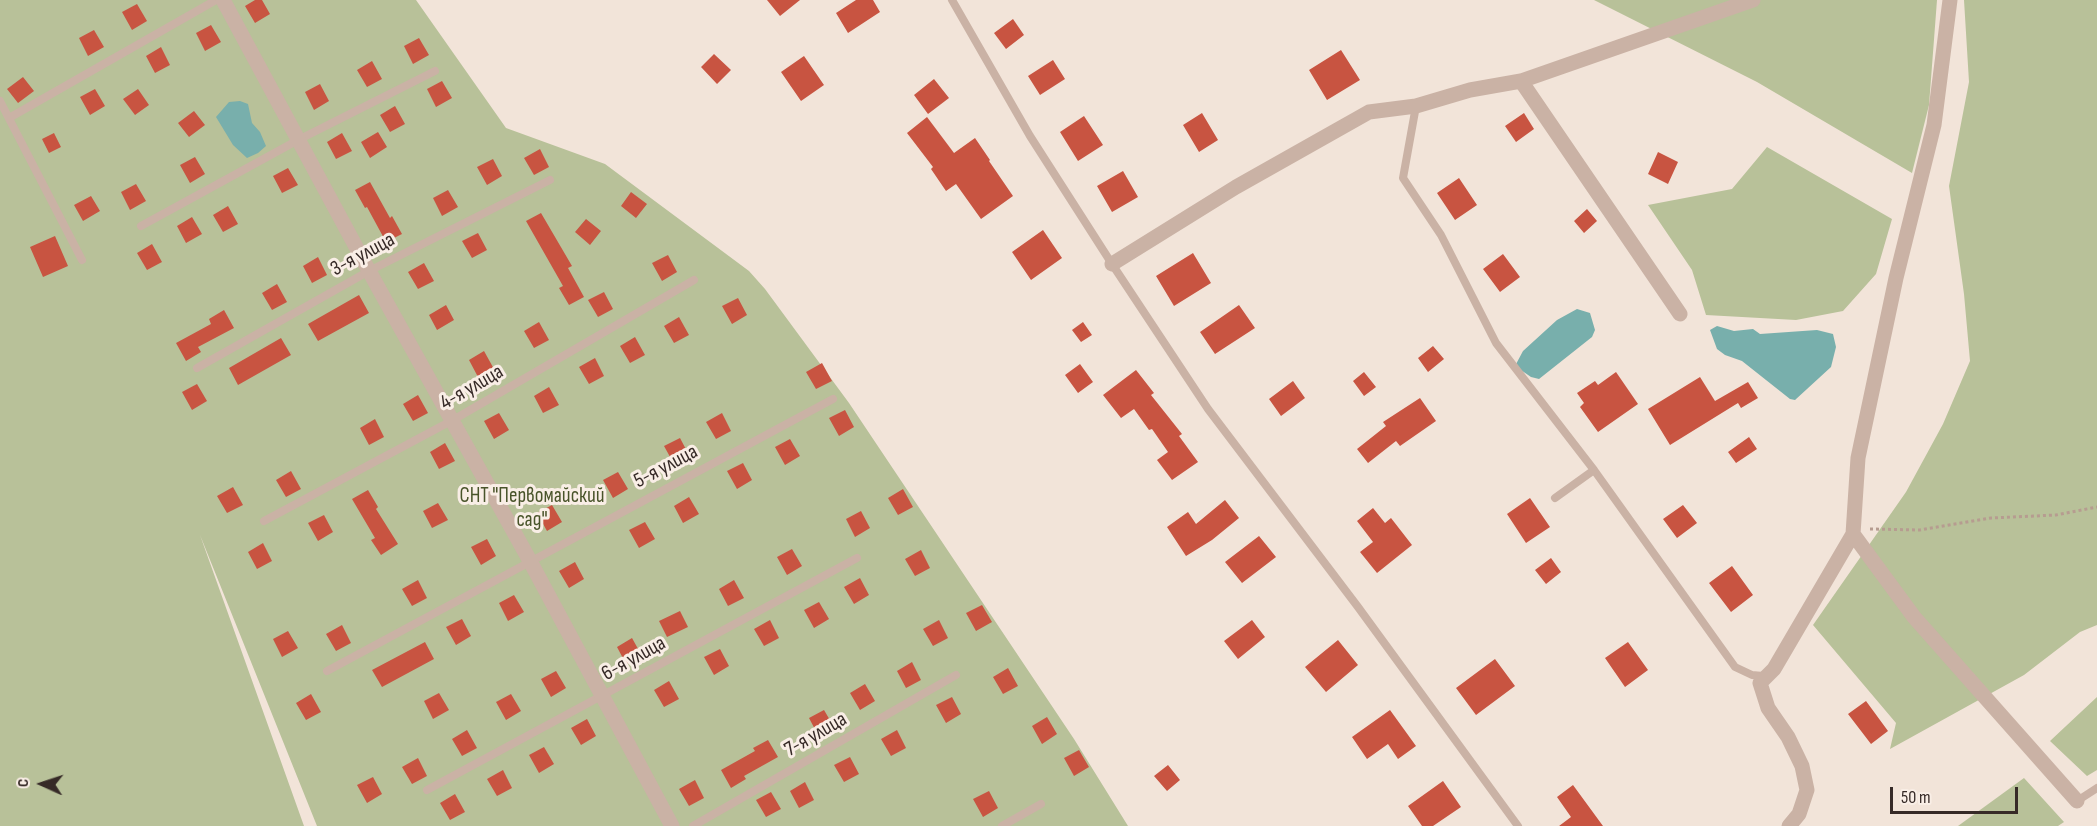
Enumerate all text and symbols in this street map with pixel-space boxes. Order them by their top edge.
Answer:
street label: 3-я улица [327,228,399,282]
street label: 4-я улица [436,360,508,416]
street label: 5-я улица [630,440,702,494]
park label: СНТ "Первомайский сад" [459,484,605,534]
street label: 6-я улица [598,631,670,687]
street label: 7-я улица [780,707,852,763]
north arrow [12,754,72,814]
scale bar [1893,775,2020,813]
text: С [14,778,33,788]
text: 50 m [1901,787,1931,808]

